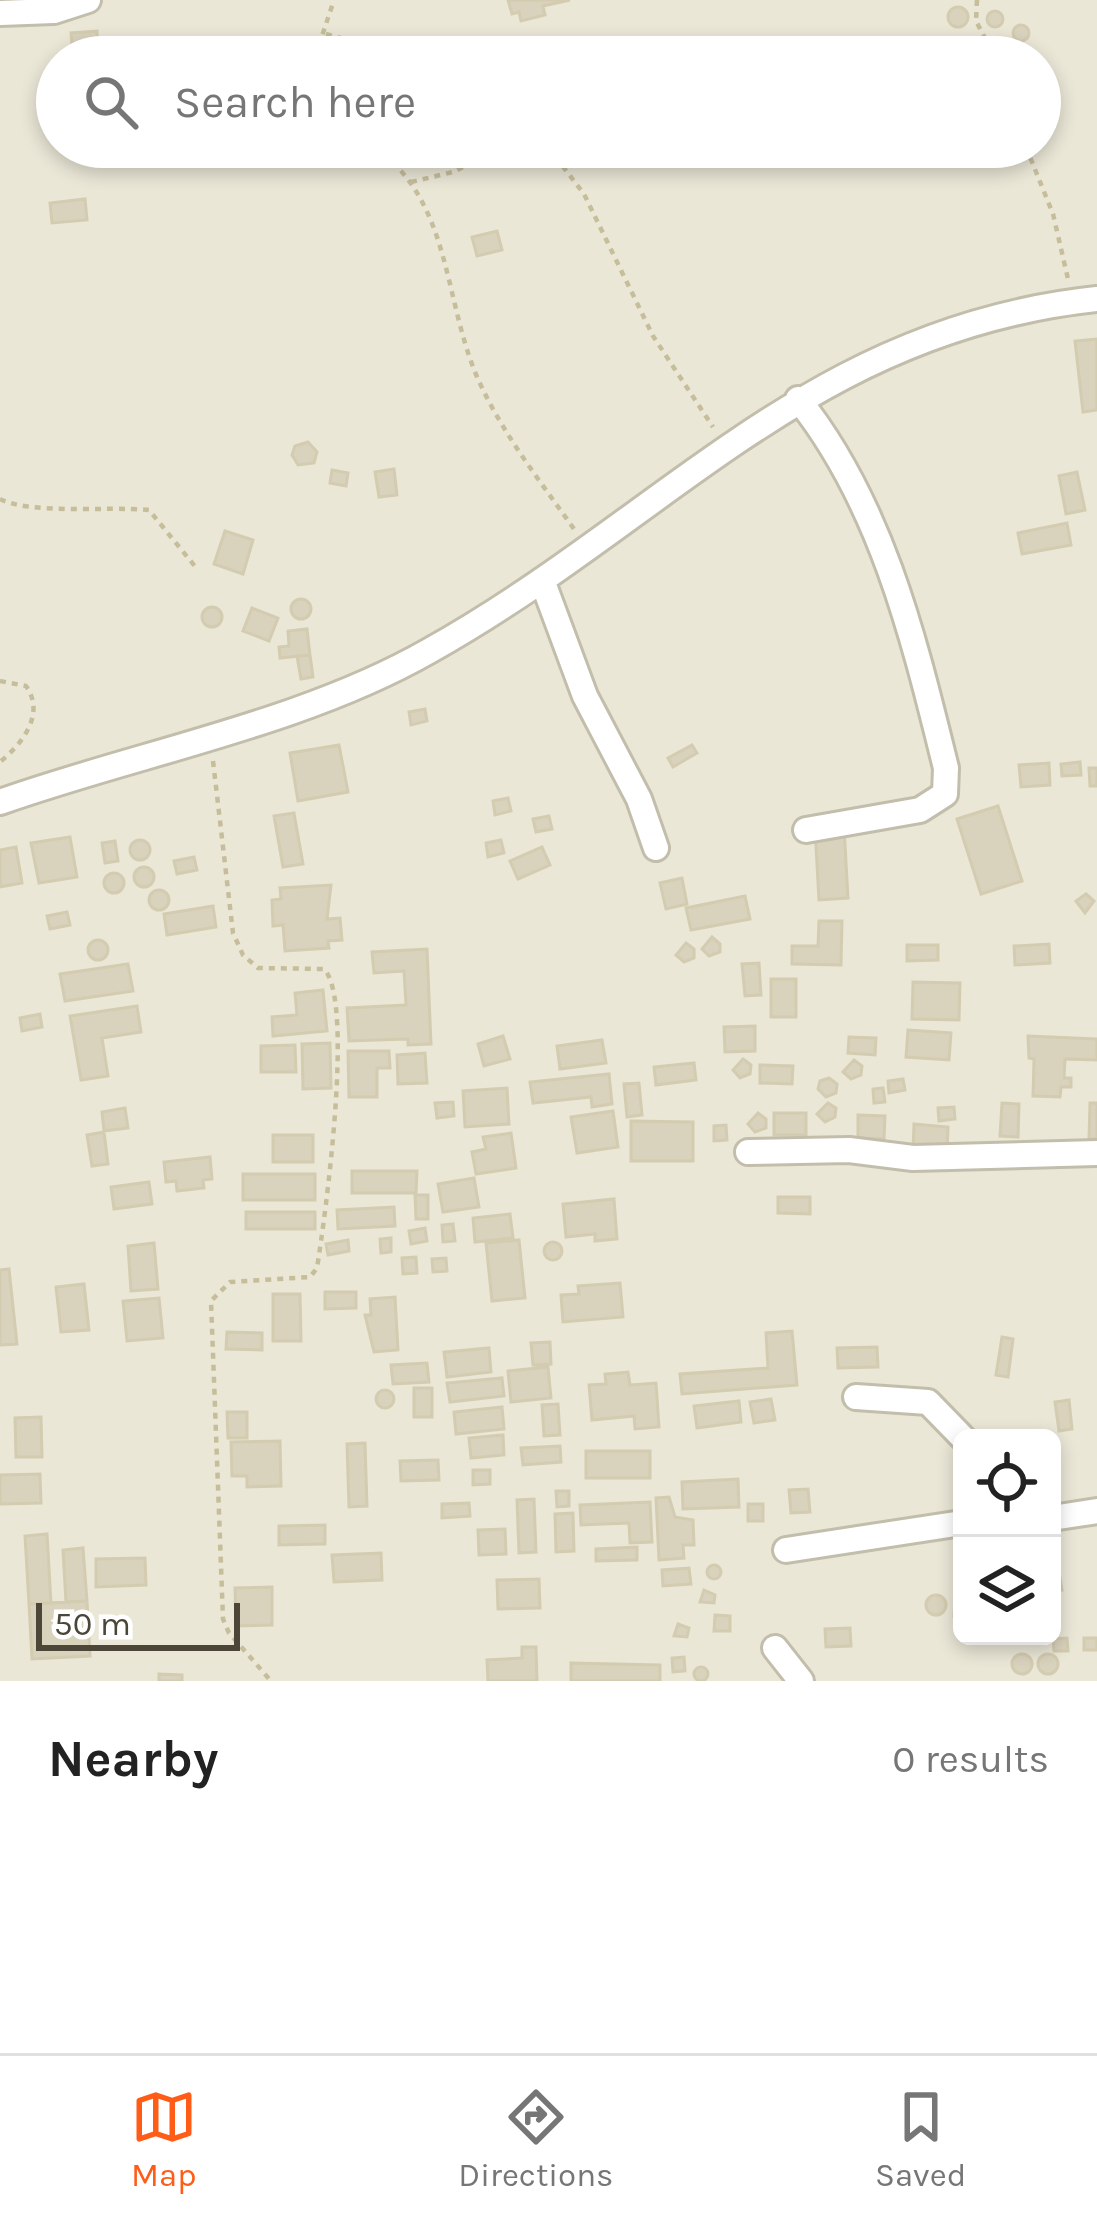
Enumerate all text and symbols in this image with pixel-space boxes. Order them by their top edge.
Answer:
search box [36,36,1061,168]
icon: search [78,69,144,135]
text: Search here [174,76,416,128]
map controls [953,1429,1061,1645]
button: locate [953,1429,1061,1537]
button: layers [953,1537,1061,1645]
scale bar [36,1597,240,1650]
text: 50 m [54,1605,131,1643]
text: Nearby [48,1729,218,1789]
text: 0 results [892,1736,1049,1782]
tab: Map [131,2084,197,2194]
tab: Directions [458,2084,613,2194]
tab: Saved [875,2084,966,2194]

